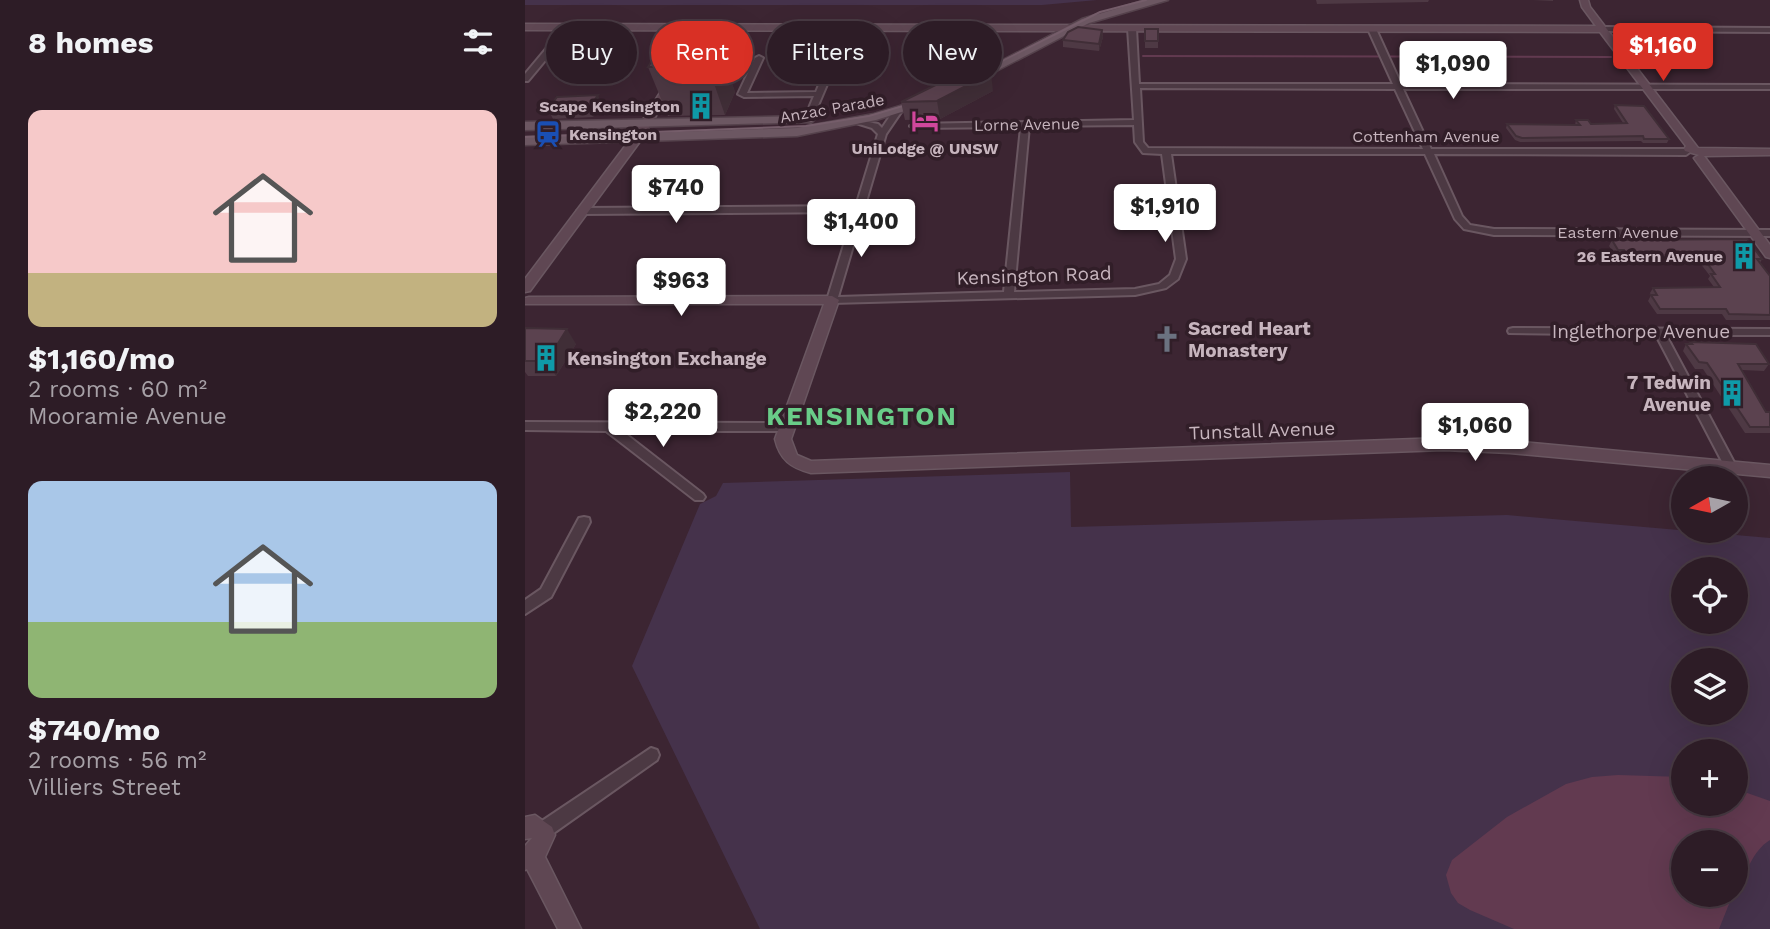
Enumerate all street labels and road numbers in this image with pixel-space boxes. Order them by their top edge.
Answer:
street label: Anzac Parade [778,90,886,127]
street label: Lorne Avenue [974,114,1080,135]
street label: Cottenham Avenue [1352,127,1500,146]
street label: Eastern Avenue [1557,223,1679,242]
street label: Kensington Road [956,261,1112,290]
street label: Inglethorpe Avenue [1552,320,1730,343]
street label: Tunstall Avenue [1188,416,1336,445]

